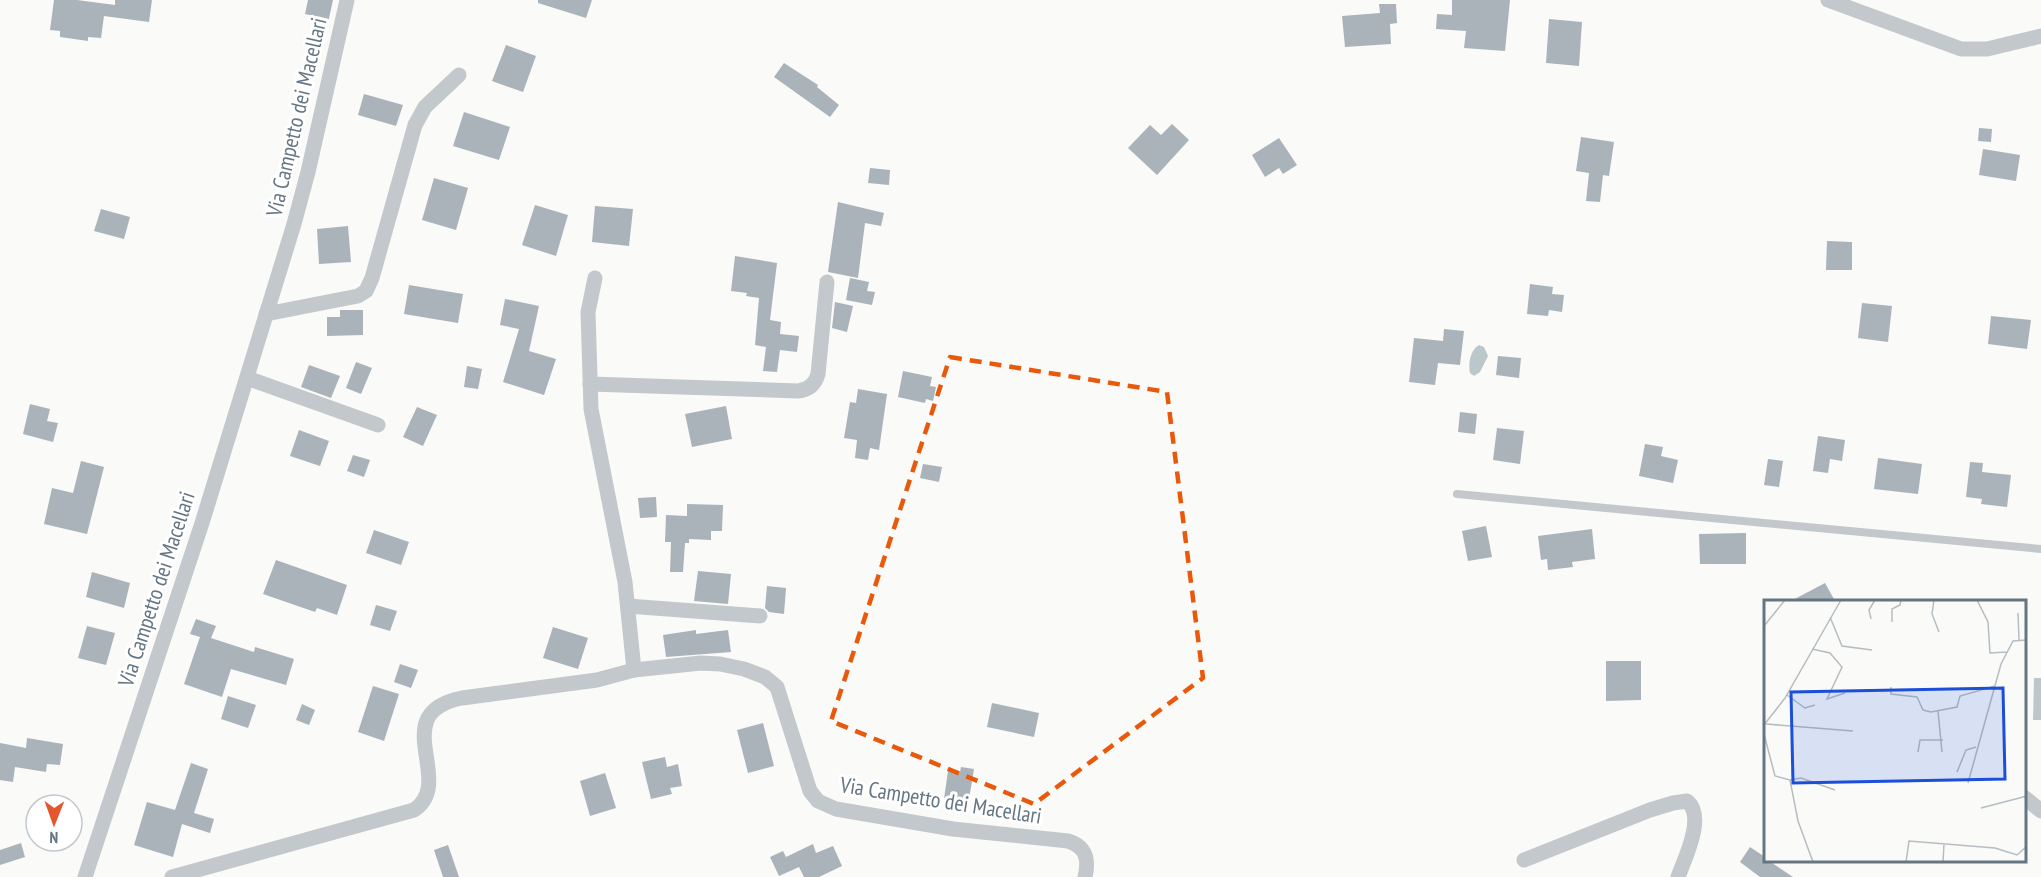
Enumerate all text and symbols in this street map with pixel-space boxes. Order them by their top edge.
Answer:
street label: Via Campetto dei Macellari [259,15,333,220]
street label: Via Campetto dei Macellari [111,488,201,691]
inset map [1764,600,2026,862]
street label: Via Campetto dei Macellari [837,770,1044,830]
north arrow [24,793,84,853]
text: N [49,828,58,848]

